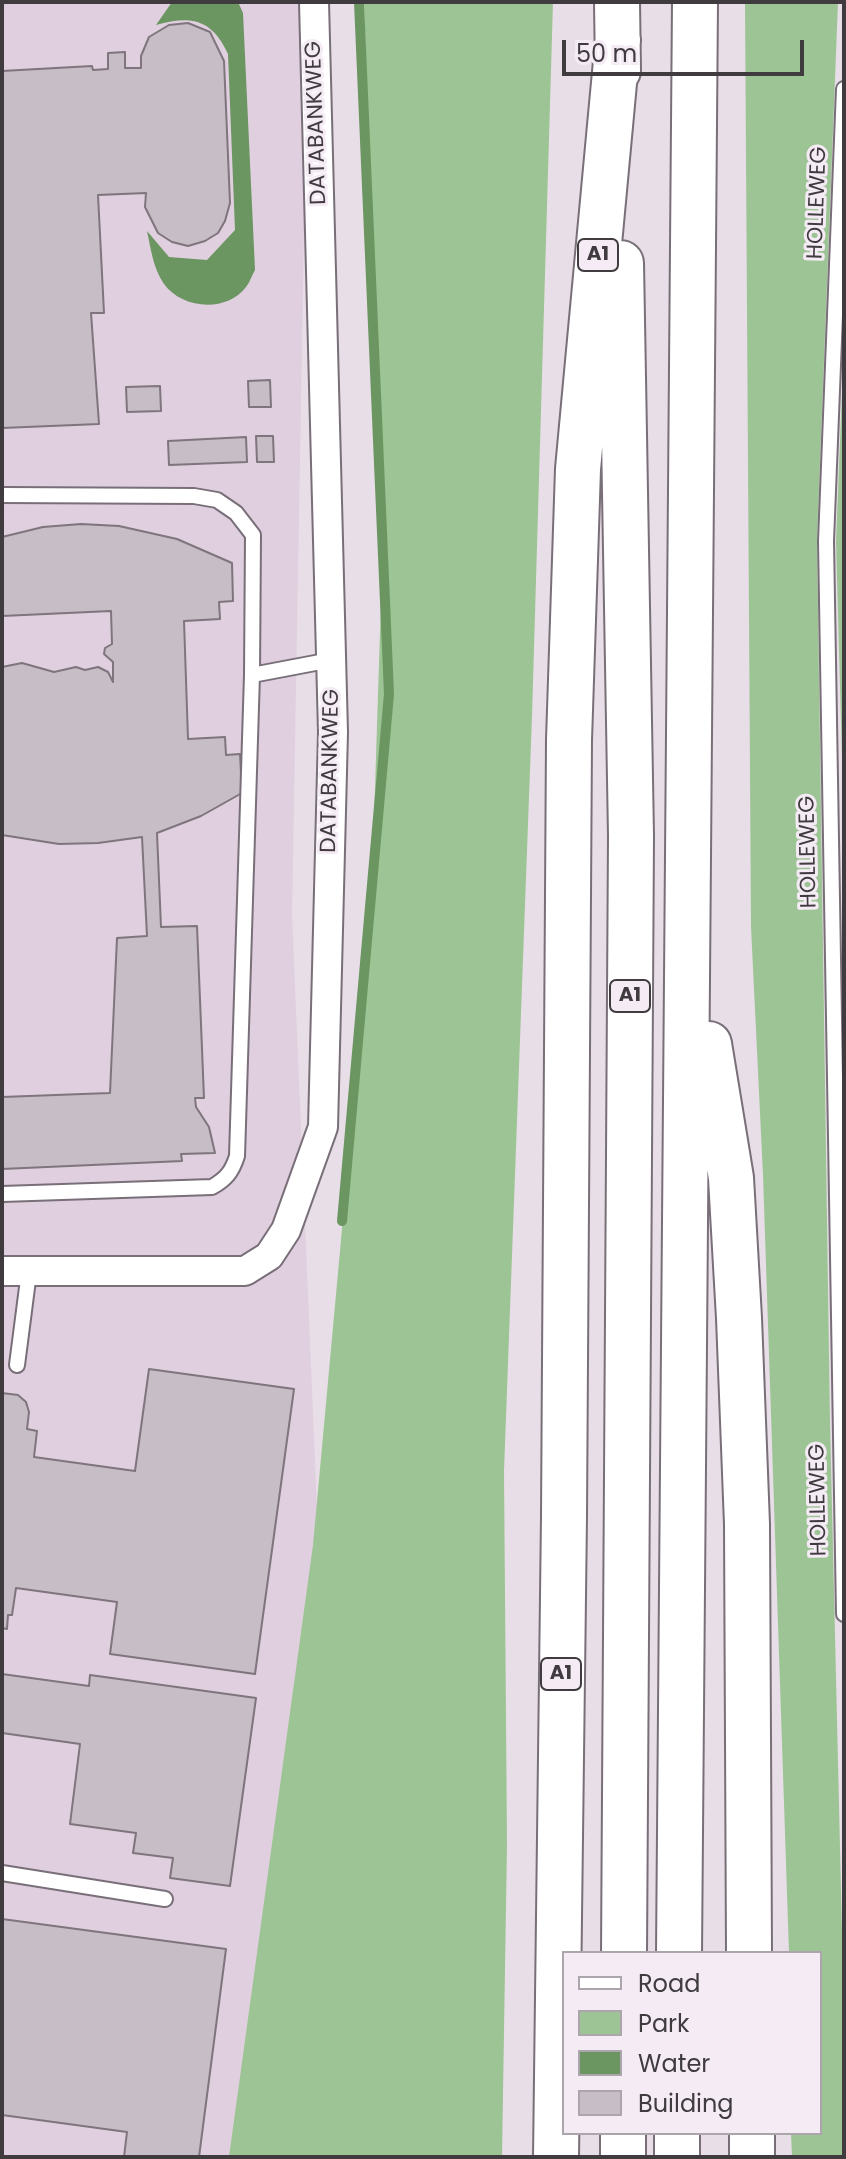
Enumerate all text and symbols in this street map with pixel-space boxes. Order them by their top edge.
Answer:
scale bar [566,24,808,74]
text: 50 m [576,37,637,70]
street label: DATABANKWEG [301,41,333,205]
street label: HOLLEWEG [803,146,833,260]
road number: A1 [578,239,618,271]
street label: DATABANKWEG [316,689,346,853]
street label: HOLLEWEG [795,795,823,909]
road number: A1 [610,980,650,1012]
street label: HOLLEWEG [805,1443,833,1557]
road number: A1 [541,1658,581,1690]
legend [562,1951,822,2135]
text: Road [638,1967,700,2000]
text: Park [638,2007,689,2040]
text: Water [638,2047,710,2080]
text: Building [638,2087,734,2120]

